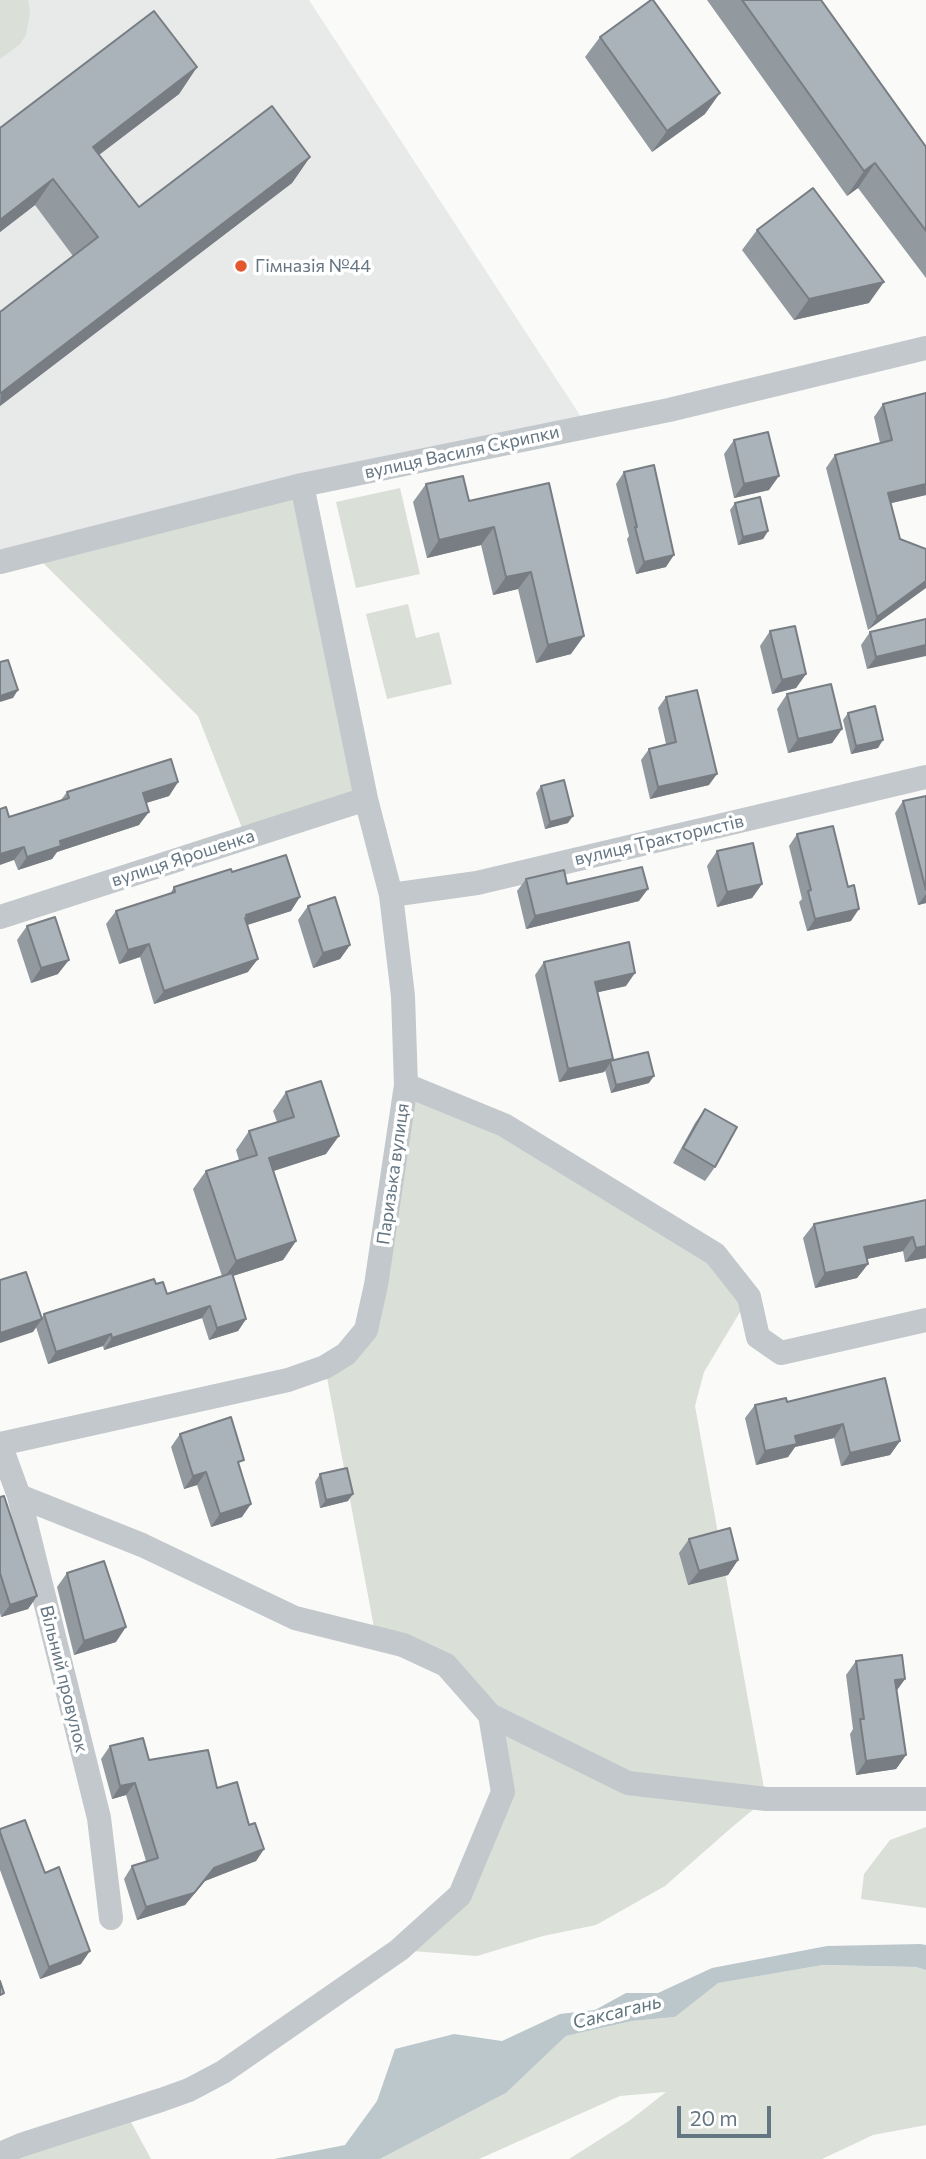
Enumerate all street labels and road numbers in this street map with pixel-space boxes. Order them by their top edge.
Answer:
street label: вулиця Василя Скрипки [363,421,561,483]
street label: вулиця Трактористів [572,810,746,870]
street label: вулиця Ярошенка [109,825,257,891]
street label: Паризька вулиця [372,1102,414,1246]
street label: Вільний провулок [35,1603,93,1755]

